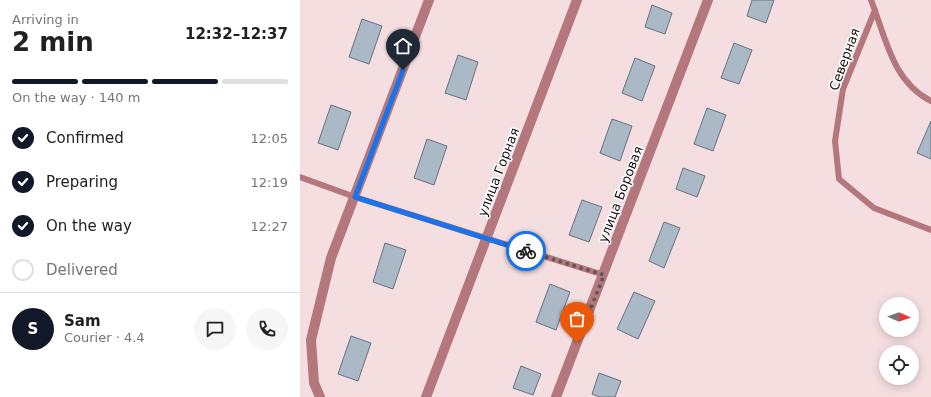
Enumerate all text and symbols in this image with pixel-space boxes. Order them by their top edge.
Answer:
text: Arriving in [12,12,79,27]
text: 12:32–12:37 [185,25,288,43]
street label: Северная [826,26,863,92]
text: 2 min [12,27,94,57]
pin [386,29,420,70]
icon: home [392,35,414,57]
text: On the way · 140 m [12,90,140,105]
street label: улица Горная [475,126,522,219]
icon: check [12,127,34,149]
text: Confirmed [46,129,124,147]
text: 12:05 [251,131,288,146]
street label: улица Боровая [595,144,646,244]
icon: check [12,171,34,193]
text: Preparing [46,173,118,191]
text: 12:19 [251,175,288,190]
icon: check [12,215,34,237]
text: On the way [46,217,132,235]
text: 12:27 [251,219,288,234]
courier [506,231,546,271]
icon: bike [515,240,537,262]
text: Delivered [46,261,118,279]
north arrow [879,297,919,337]
map controls [879,297,919,385]
pin [560,302,594,343]
button: chat [194,308,236,350]
button: phone [246,308,288,350]
icon: bag [566,308,588,330]
text: Sam [64,312,101,330]
text: S [28,320,38,338]
text: Courier · 4.4 [64,330,145,345]
button: locate [879,345,919,385]

